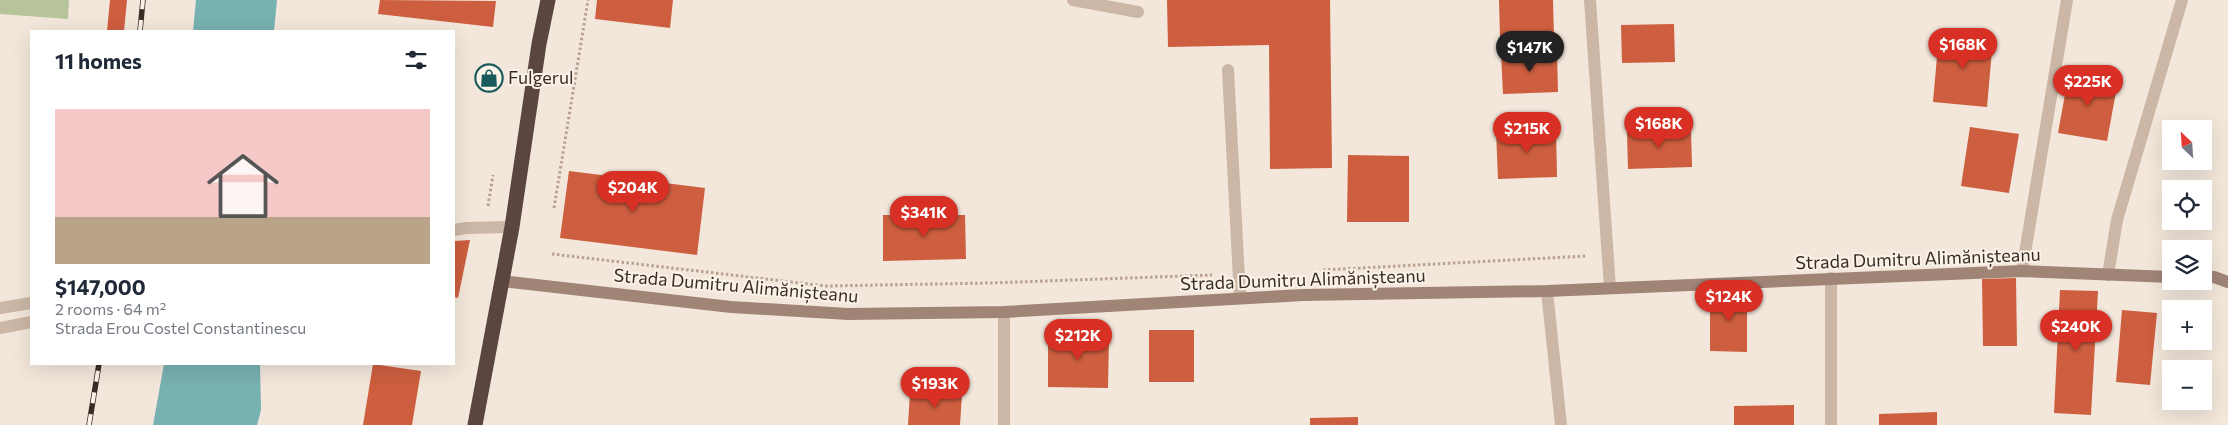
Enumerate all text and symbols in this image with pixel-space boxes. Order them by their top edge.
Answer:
pin: $168K [1928,28,1998,70]
pin: $147K [1495,30,1565,73]
text: $168K [1939,34,1987,53]
text: $147K [1507,37,1553,56]
icon: filters [402,46,430,74]
text: 11 homes [55,48,142,73]
shop icon: Fulgerul [474,63,504,93]
pin: $225K [2053,64,2123,107]
place label: Fulgerul [508,66,574,88]
text: $225K [2064,71,2112,90]
pin: $168K [1624,106,1694,149]
pin: $215K [1492,112,1562,154]
text: $168K [1635,113,1683,132]
text: $215K [1504,118,1550,137]
north arrow [2162,120,2212,170]
map controls [2162,120,2212,410]
icon: home [198,141,288,231]
pin: $204K [598,170,668,213]
text: $204K [608,177,658,196]
button: locate [2162,180,2212,230]
pin: $341K [889,196,959,238]
text: $341K [901,202,947,221]
button: layers [2162,240,2212,290]
street label: Strada Dumitru Alimănișteanu [1795,243,2041,274]
street label: Strada Dumitru Alimănișteanu [613,263,859,308]
street label: Strada Dumitru Alimănișteanu [1180,264,1426,295]
text: $147,000 [55,274,146,299]
pin: $124K [1694,280,1764,322]
text: $124K [1706,286,1752,305]
text: 2 rooms · 64 m² [55,299,166,318]
button: + [2162,300,2212,350]
pin: $240K [2041,310,2111,352]
text: $240K [2051,316,2101,335]
text: Strada Erou Costel Constantinescu [55,318,306,337]
pin: $212K [1043,318,1113,361]
text: $212K [1055,325,1101,344]
button: − [2162,360,2212,410]
pin: $193K [900,366,970,409]
text: $193K [912,373,958,392]

